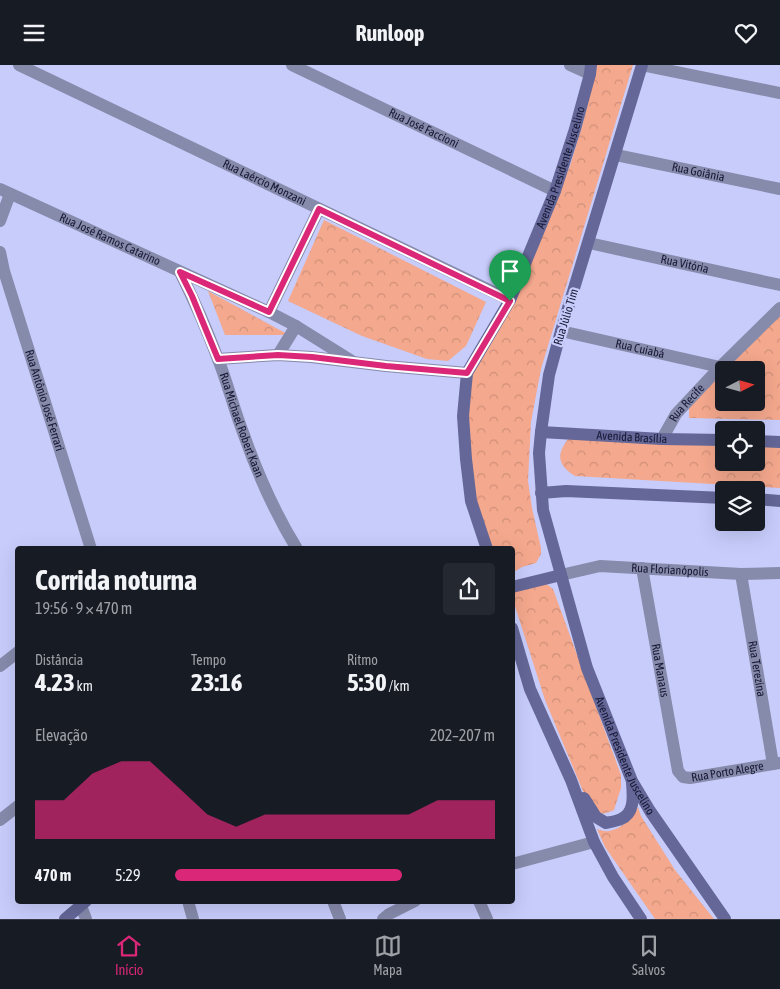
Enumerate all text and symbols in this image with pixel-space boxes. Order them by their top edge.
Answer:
icon: menu [20,19,48,47]
icon: heart [732,19,760,47]
text: Runloop [355,20,425,46]
street label: Avenida Presidente Juscelino [533,104,588,231]
street label: Rua José Faccioni [386,105,461,151]
street label: Rua Laércio Monzani [220,156,308,208]
street label: Rua Goiânia [671,160,726,184]
street label: Rua José Ramos Catarino [57,210,163,269]
pin [489,250,531,301]
street label: Rua Vitória [659,252,710,276]
icon: arrive [496,257,524,285]
street label: Rua Júlio Tim [551,287,581,347]
street label: Rua Cuiabá [614,337,666,361]
street label: Rua Antônio José Ferrari [22,348,67,453]
north arrow [715,361,765,411]
map controls [715,361,765,531]
street label: Rua Michael Robert Kaan [217,371,267,479]
street label: Rua Recife [666,381,707,424]
button: locate [715,421,765,471]
street label: Avenida Brasília [596,428,667,446]
button: layers [715,481,765,531]
street label: Rua Florianópolis [631,561,709,579]
button: share [443,563,495,615]
text: Corrida noturna [35,564,197,596]
text: 19:56 · 9 × 470 m [35,599,132,617]
street label: Rua Terezina [745,640,769,698]
street label: Rua Manaus [649,643,672,698]
text: Distância [35,652,83,668]
text: Tempo [191,652,226,668]
text: Ritmo [347,652,378,668]
text: 4.23 [35,668,75,696]
text: 23:16 [191,668,242,696]
text: 5:30 [347,668,387,696]
text: km [75,678,93,694]
text: /km [387,678,410,694]
street label: Avenida Presidente Juscelino [592,695,658,818]
text: Elevação [35,726,88,744]
text: 202–207 m [430,726,495,744]
street label: Rua Porto Alegre [690,759,765,785]
text: 470 m [35,866,71,884]
text: 5:29 [115,866,140,884]
tab: Início [115,932,143,978]
tab: Mapa [373,932,402,978]
tab: Salvos [632,932,665,978]

